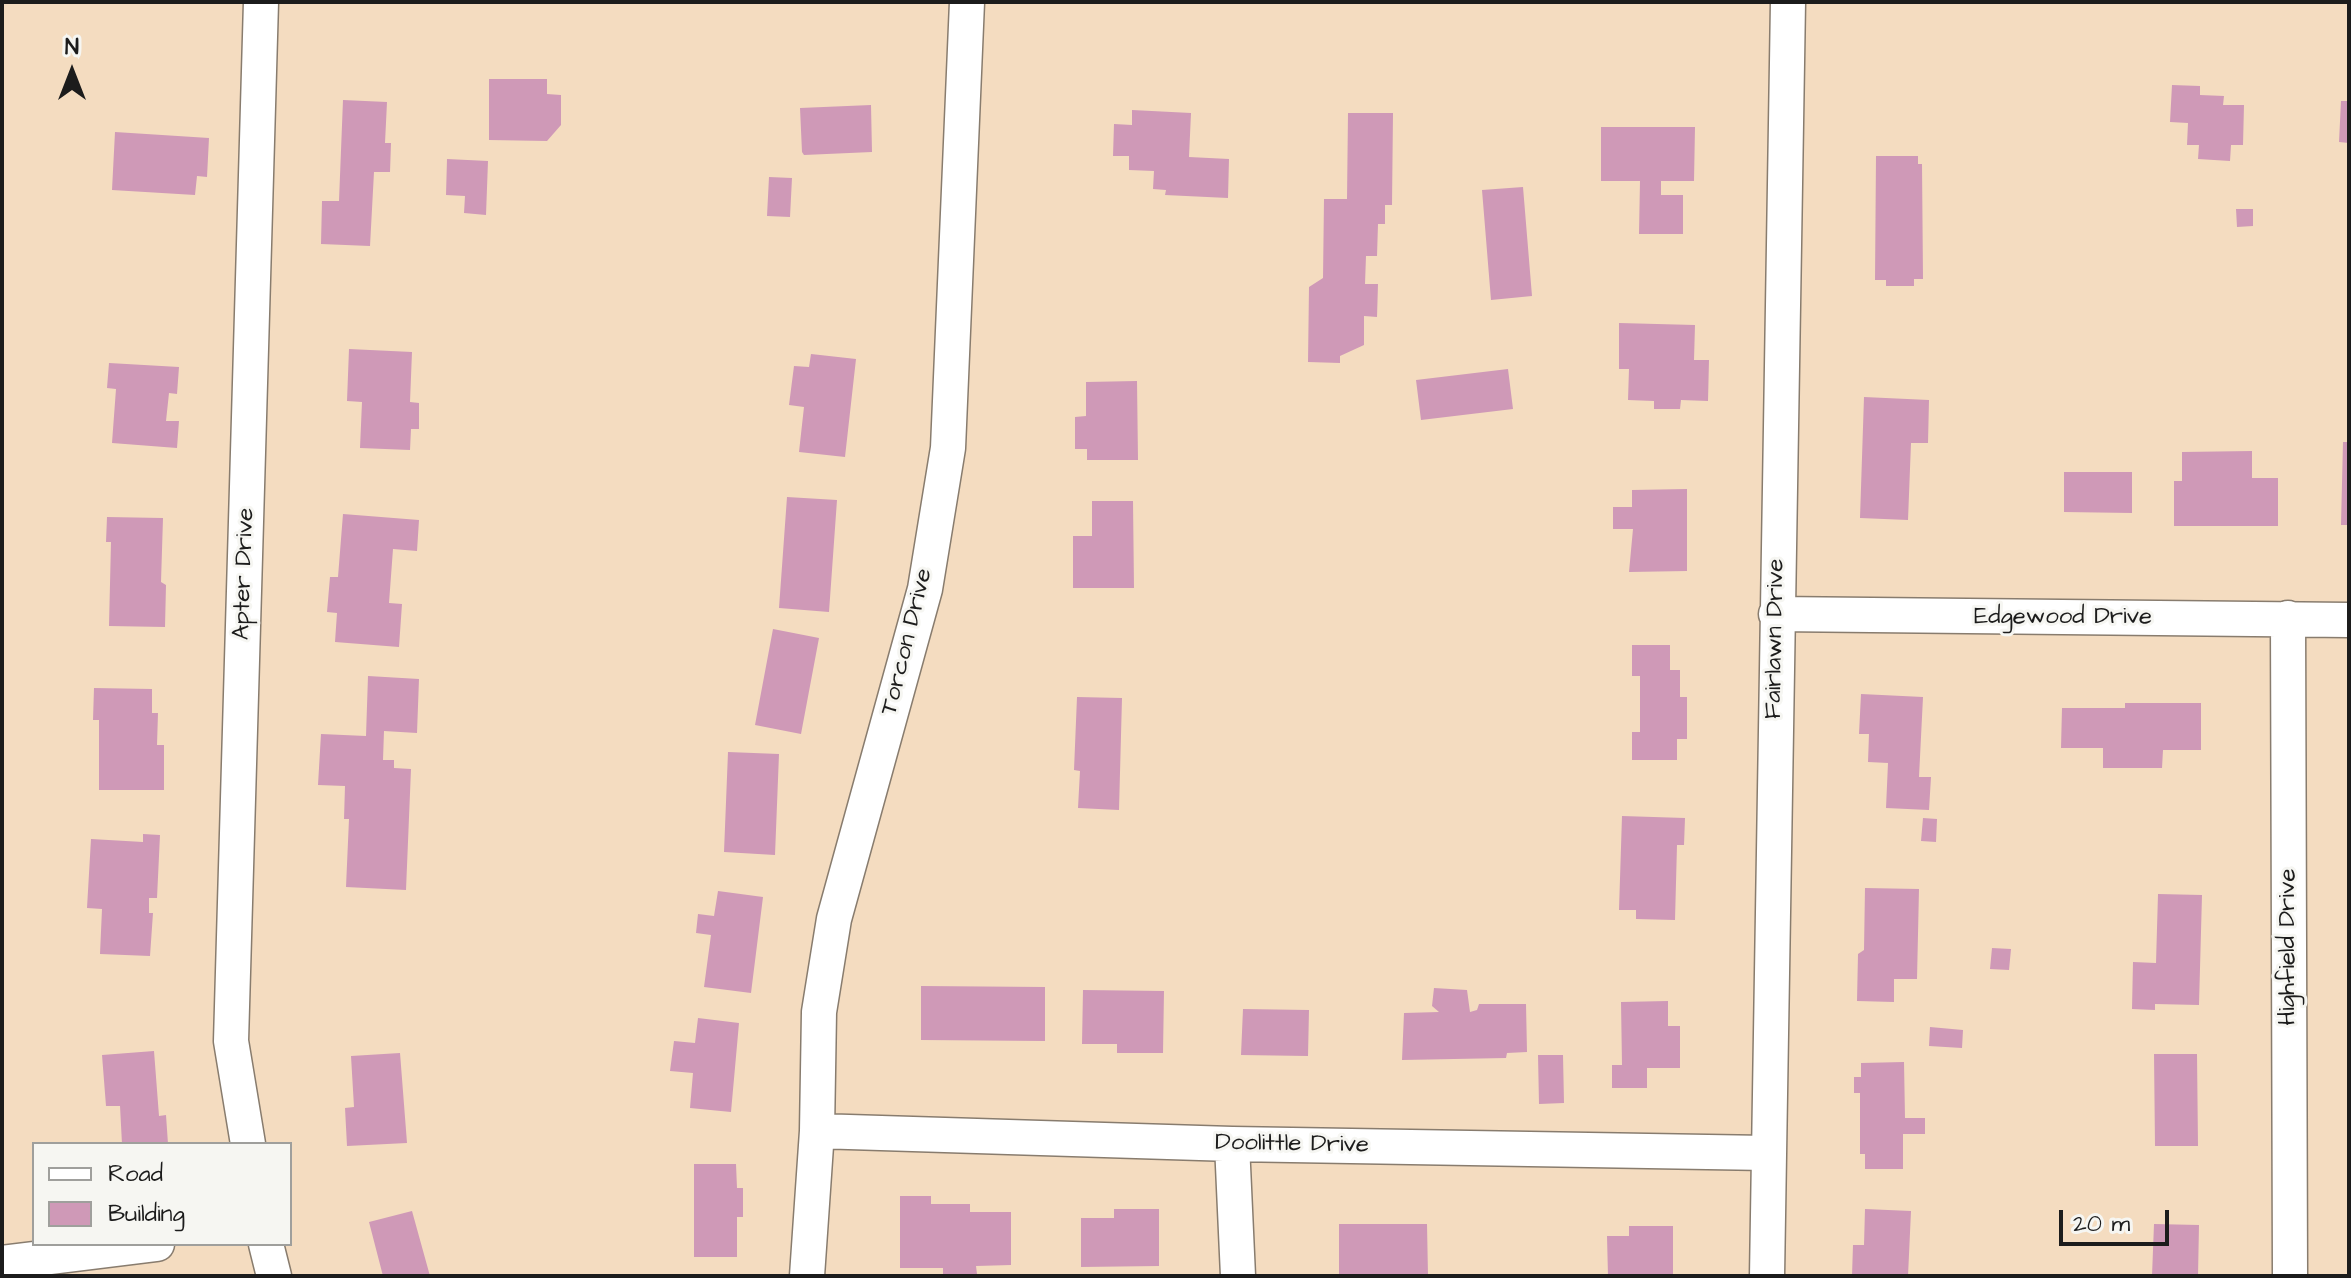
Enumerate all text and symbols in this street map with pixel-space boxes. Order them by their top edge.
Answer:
north arrow [32,32,112,112]
text: N [65,32,79,63]
street label: Apter Drive [228,507,262,641]
street label: Fairlawn Drive [1760,558,1792,720]
street label: Torcon Drive [876,566,940,718]
street label: Edgewood Drive [1974,604,2152,632]
street label: Highfield Drive [2275,869,2303,1025]
street label: Doolittle Drive [1215,1129,1369,1161]
legend [32,1142,292,1246]
text: Road [108,1157,163,1191]
scale bar [2063,1194,2173,1244]
text: Building [108,1197,185,1231]
text: 20 m [2073,1207,2130,1241]

